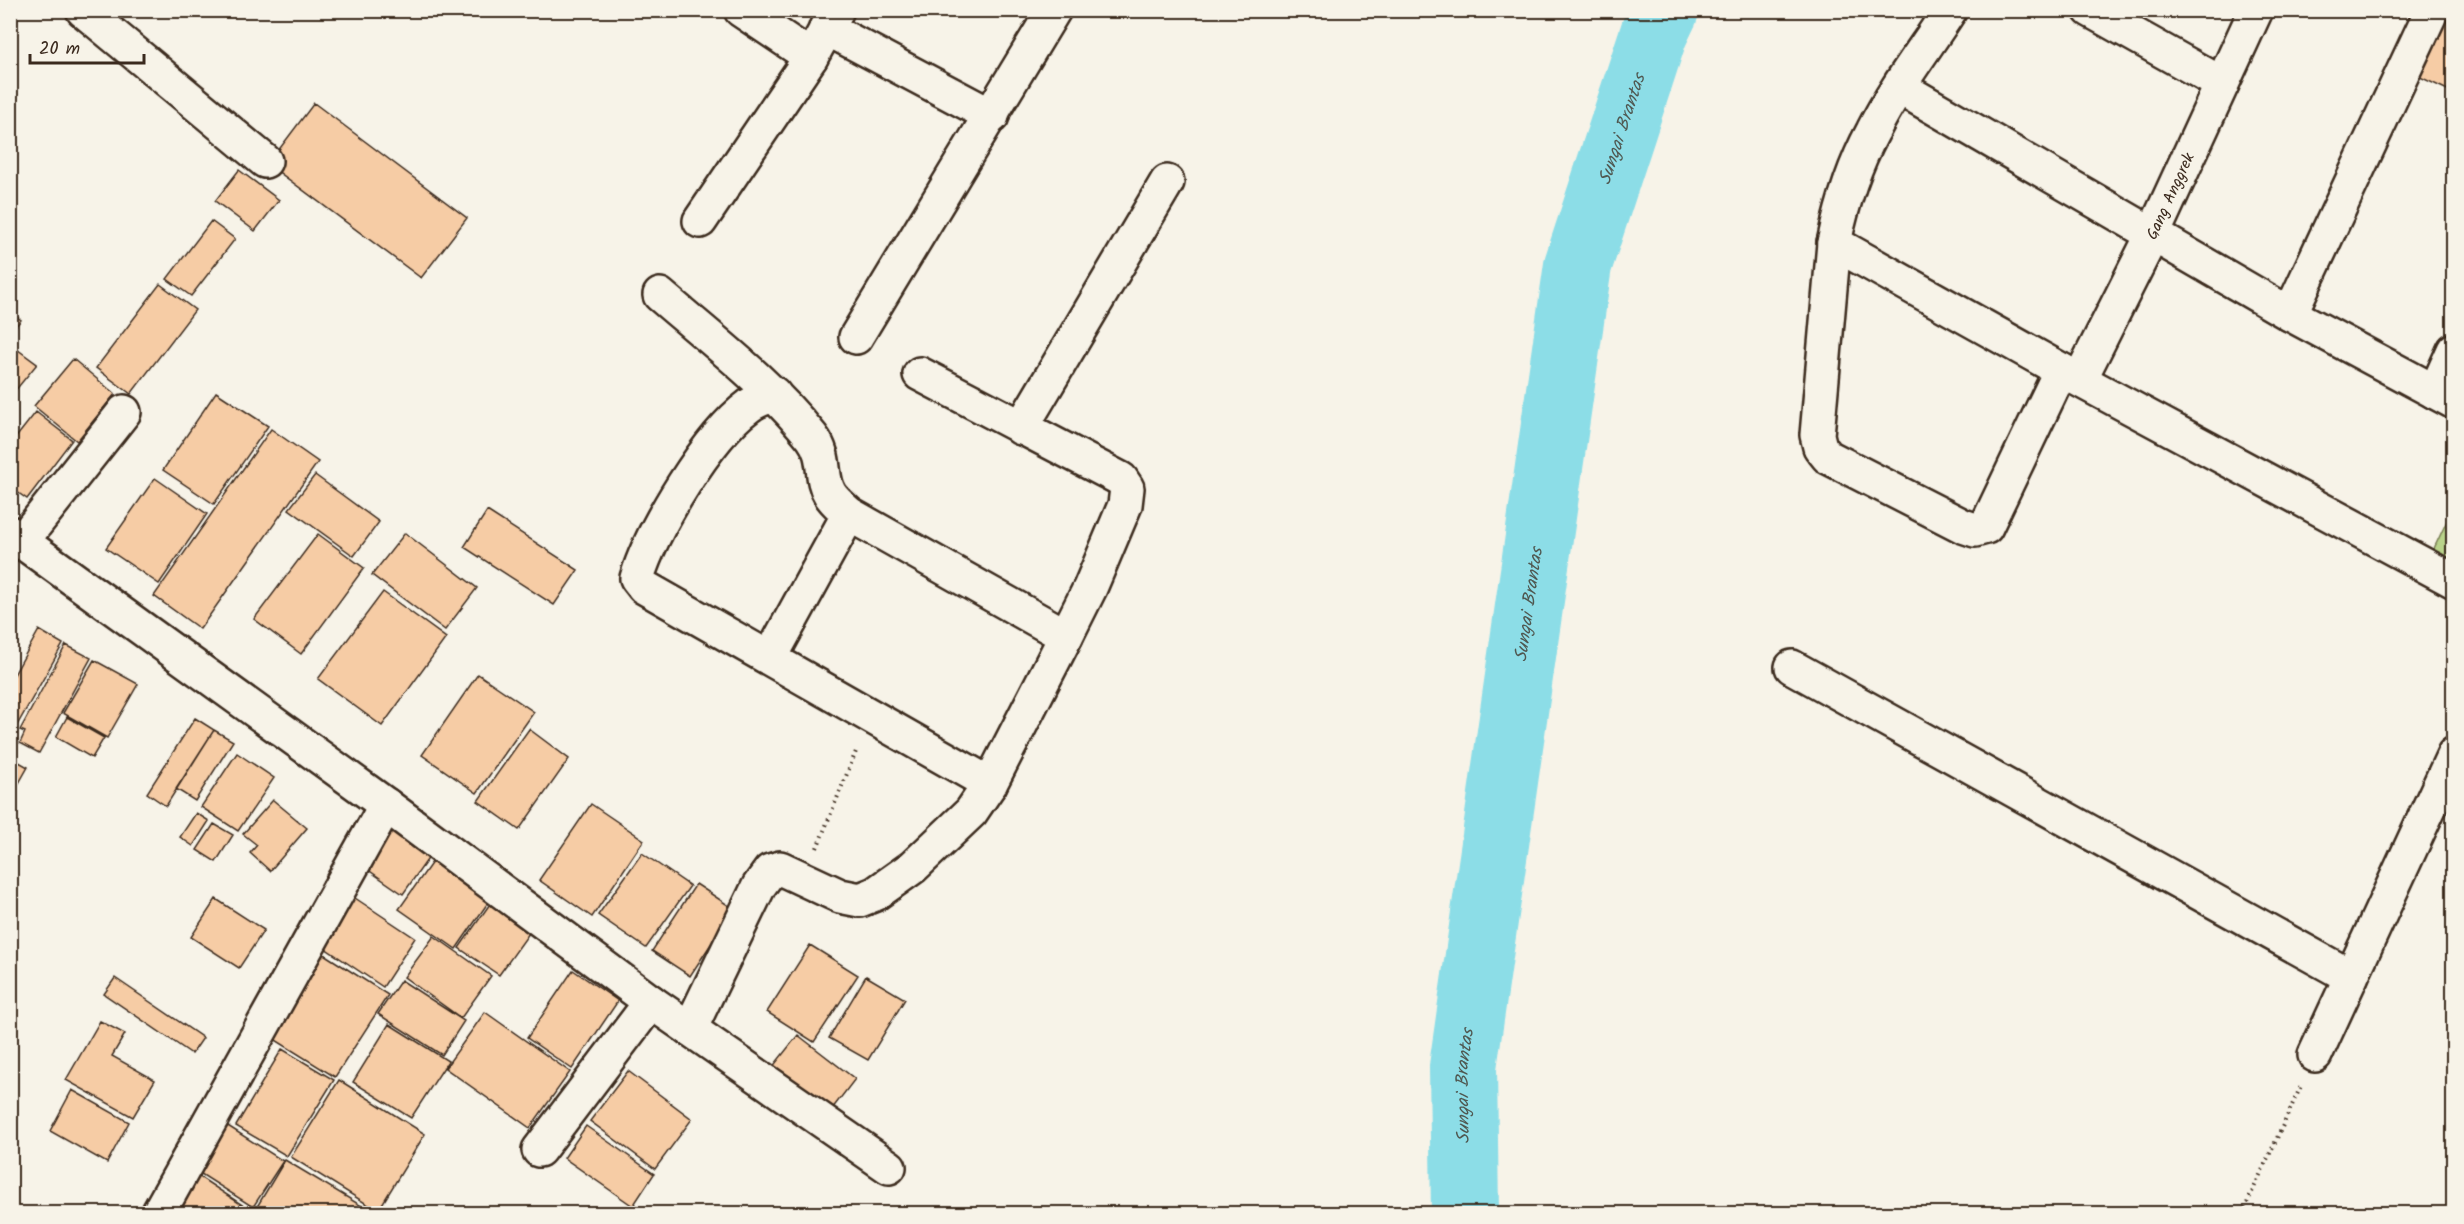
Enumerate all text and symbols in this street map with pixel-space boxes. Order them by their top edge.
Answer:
scale bar [30,27,144,65]
text: 20 m [39,35,80,64]
water label: Sungai Brantas [1591,68,1655,188]
street label: Gang Anggrek [2140,148,2201,244]
water label: Sungai Brantas [1507,543,1552,664]
water label: Sungai Brantas [1448,1025,1483,1144]

